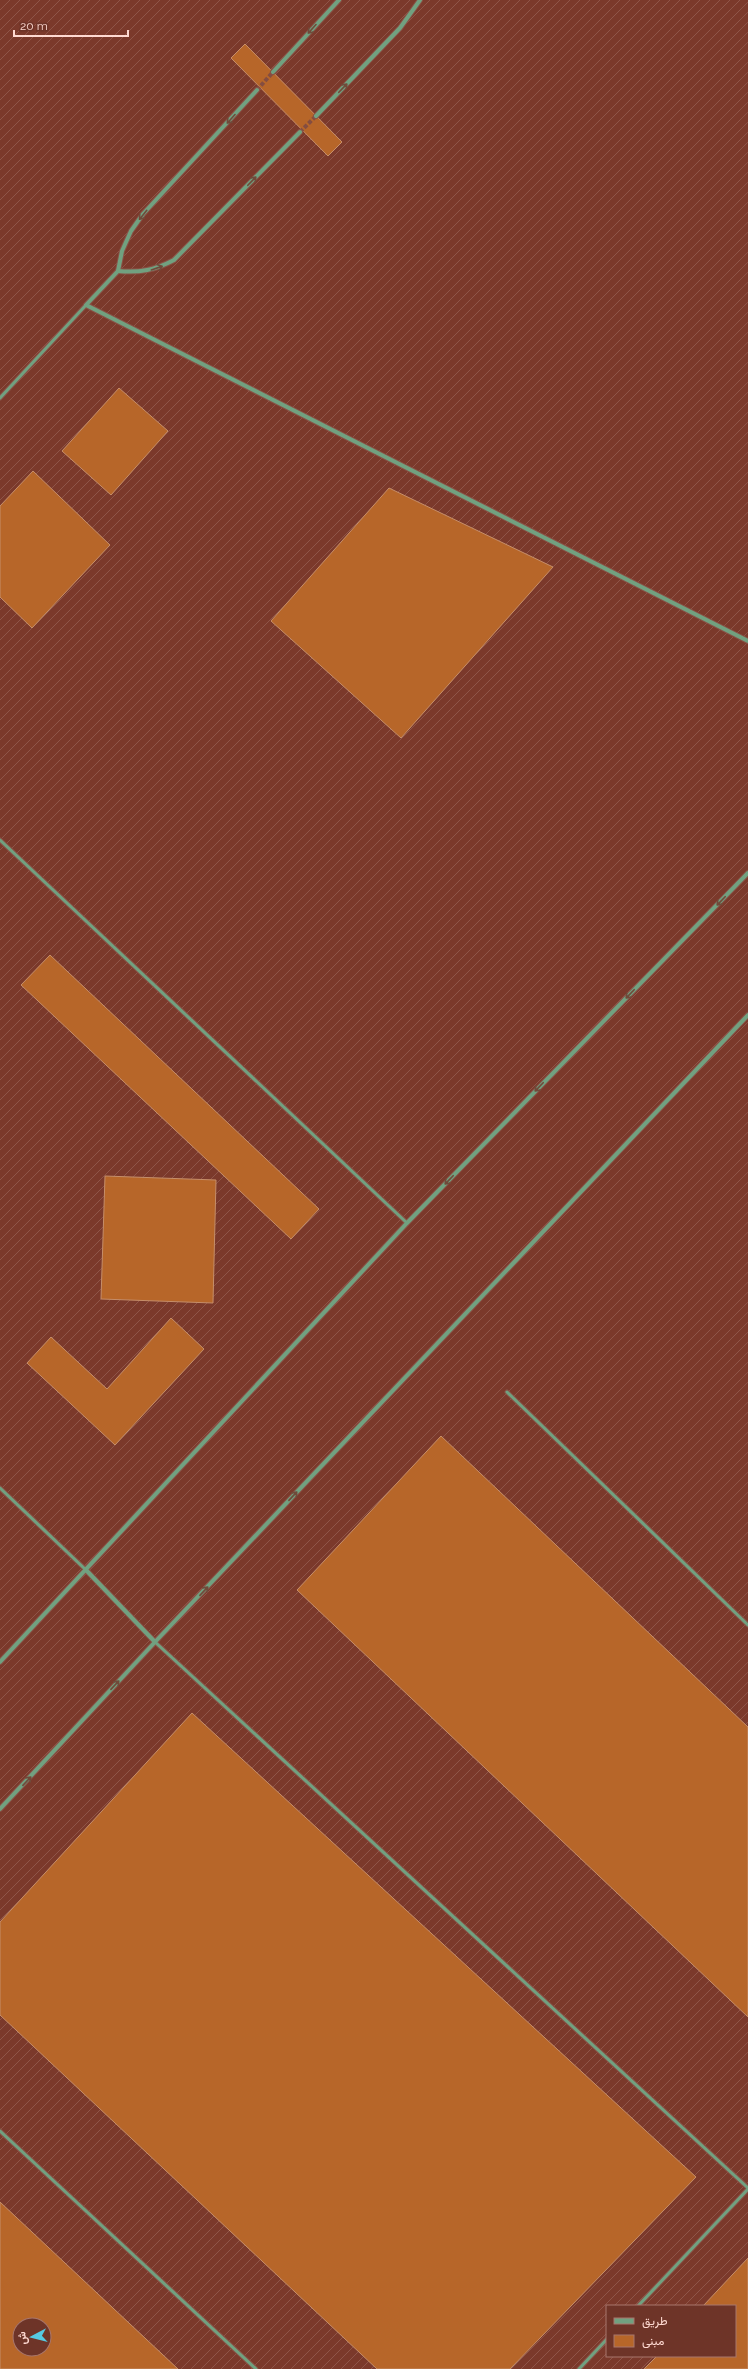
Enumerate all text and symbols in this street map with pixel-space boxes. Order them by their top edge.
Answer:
scale bar [14,12,128,38]
text: 20 m [20,19,48,33]
one-way arrow [308,24,317,34]
one-way arrow [338,83,347,93]
one-way arrow [226,113,235,124]
one-way arrow [247,176,257,186]
one-way arrow [139,209,148,220]
one-way arrow [150,264,163,271]
one-way arrow [716,896,726,906]
one-way arrow [625,989,635,999]
one-way arrow [534,1082,544,1092]
one-way arrow [444,1175,453,1185]
one-way arrow [288,1491,298,1501]
one-way arrow [199,1586,208,1596]
one-way arrow [110,1681,119,1691]
one-way arrow [22,1776,31,1786]
legend [606,2305,736,2357]
text: طريق [642,2314,668,2329]
north arrow [12,2317,52,2357]
text: ش [15,2331,30,2346]
text: مبنى [642,2334,664,2349]

